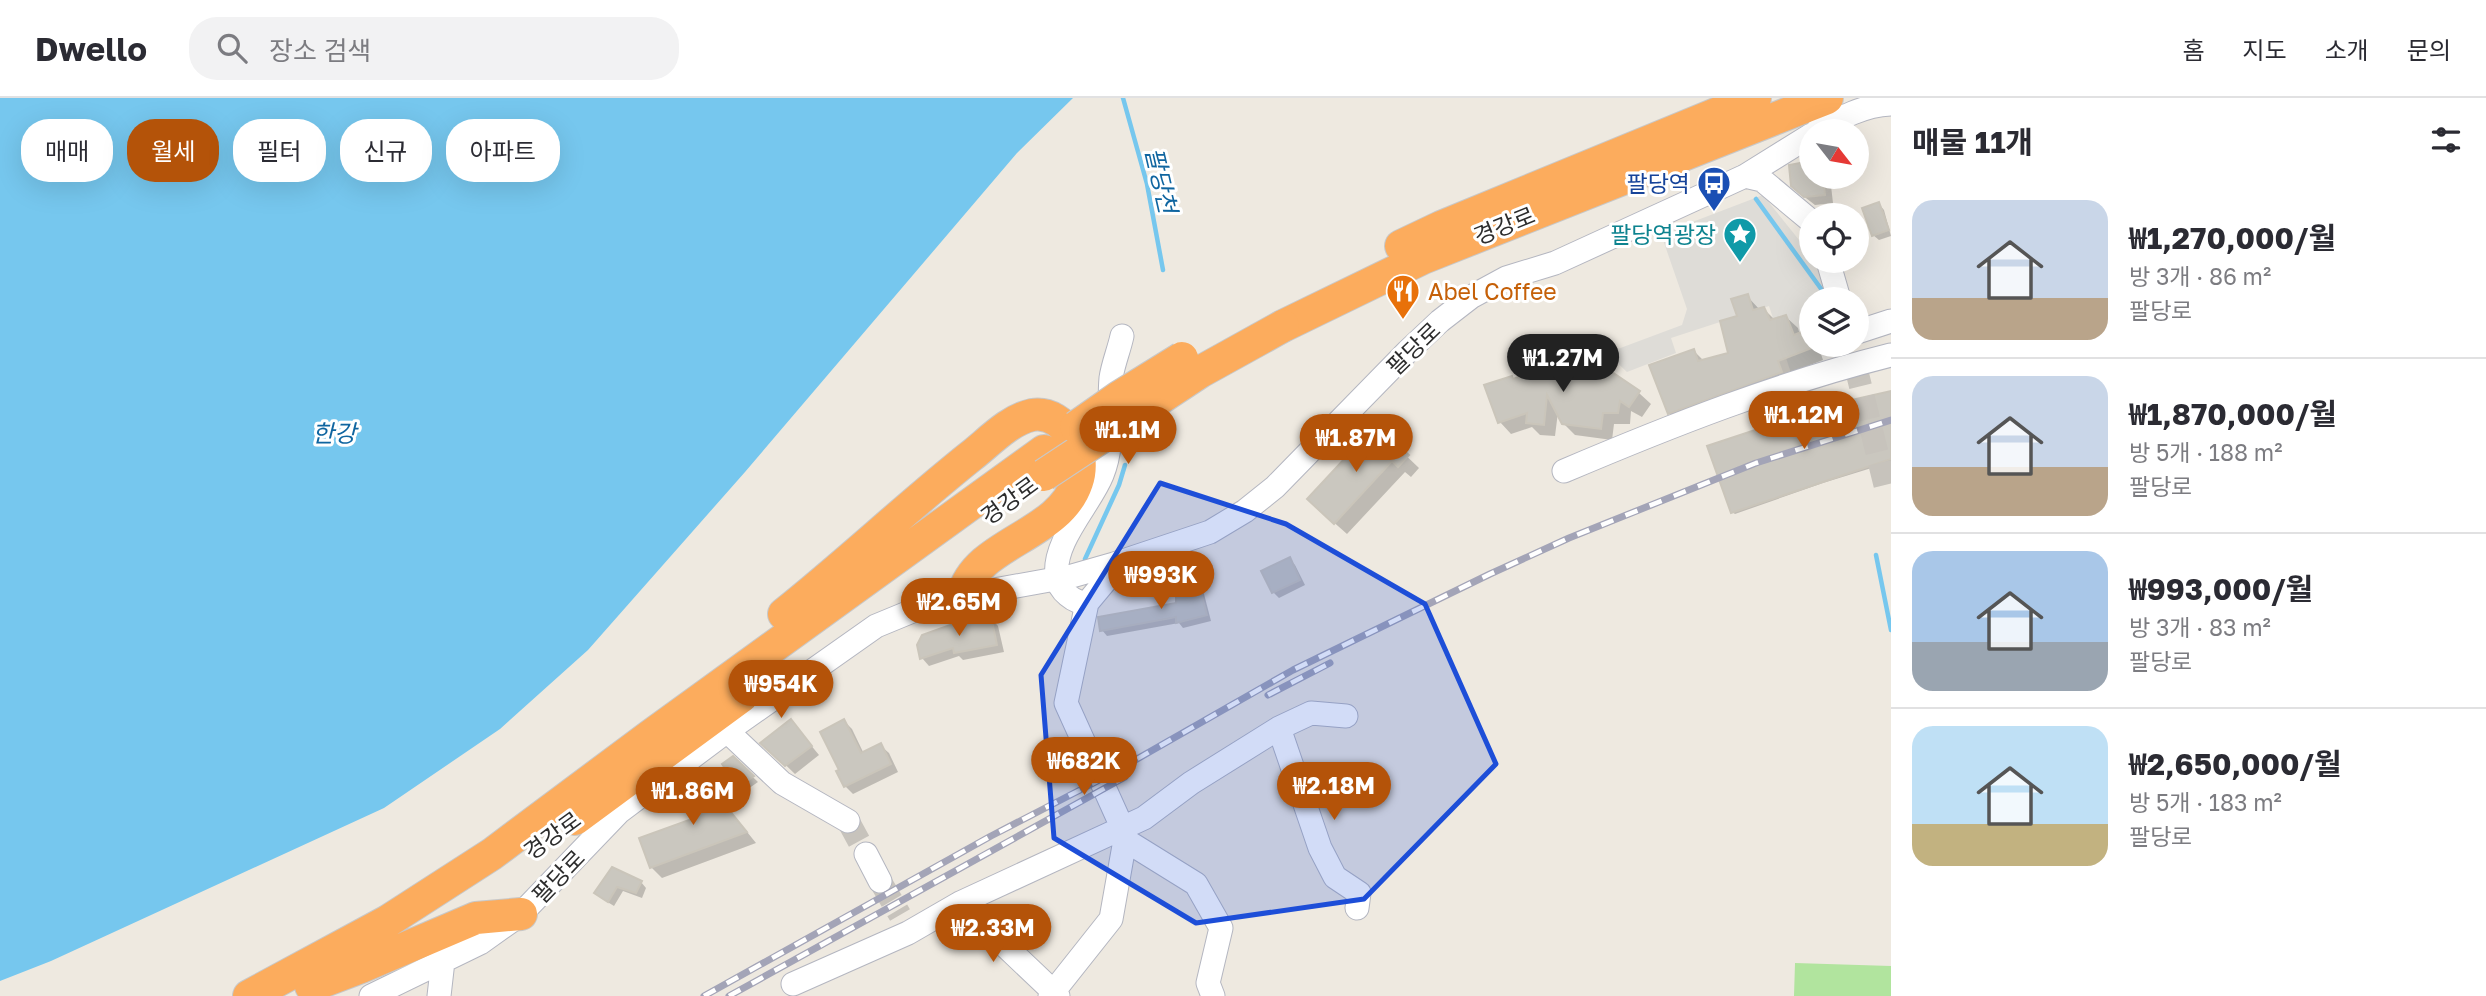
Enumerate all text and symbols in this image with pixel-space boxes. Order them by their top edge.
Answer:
search box [189,17,679,80]
text: Dwello [35,29,147,68]
icon: search [213,29,251,67]
text: 장소 검색 [269,35,371,66]
text: 홈 [2182,35,2204,64]
text: 지도 [2242,35,2287,64]
text: 소개 [2325,35,2369,64]
text: 문의 [2407,35,2451,64]
chip: 매매 [21,119,113,182]
chip: 월세 [127,119,219,182]
chip: 필터 [233,119,326,182]
chip: 신규 [340,119,432,182]
chip: 아파트 [446,119,560,182]
north arrow [1799,119,1869,189]
map controls [1799,119,1869,357]
icon: filters [2427,121,2465,159]
text: 매물 11개 [1912,124,2033,160]
water label: 팔당천 [1140,144,1184,218]
bus stop icon: 팔당역 [1695,164,1733,213]
place label: 팔당역 [1627,169,1690,197]
street label: 경강로 [1469,200,1539,250]
button: locate [1799,203,1869,273]
place icon: 팔당역광장 [1721,215,1759,264]
place label: 팔당역광장 [1610,220,1716,248]
text: ₩1,270,000/월 [2129,220,2336,256]
icon: home [1968,228,2052,312]
text: 방 3개 · 86 m² [2129,262,2271,290]
restaurant icon: Abel Coffee [1384,272,1422,321]
place label: Abel Coffee [1428,277,1557,305]
button: layers [1799,287,1869,357]
text: 팔당로 [2129,296,2192,324]
street label: 팔당로 [1380,316,1446,380]
pin: ₩1.27M [1506,334,1620,394]
text: ₩1.27M [1523,343,1603,371]
pin: ₩1.12M [1747,392,1861,451]
text: ₩1,870,000/월 [2129,396,2337,432]
text: ₩1.12M [1764,400,1844,428]
icon: home [1968,404,2052,488]
pin: ₩1.1M [1079,406,1177,466]
pin: ₩1.87M [1299,414,1413,474]
text: ₩1.1M [1095,415,1161,443]
water label: 한강 [312,418,359,447]
text: ₩1.87M [1316,423,1396,451]
text: 방 5개 · 188 m² [2129,438,2282,466]
street label: 경강로 [975,470,1043,530]
text: 팔당로 [2129,472,2192,500]
pin: ₩993K [1112,552,1210,611]
text: ₩993K [1124,560,1198,588]
text: ₩993,000/월 [2129,571,2313,607]
pin: ₩2.65M [902,578,1016,638]
icon: home [1968,579,2052,663]
text: ₩2.65M [917,587,1001,615]
text: 방 3개 · 83 m² [2129,613,2271,641]
text: 팔당로 [2129,647,2192,675]
pin: ₩954K [732,660,830,720]
text: ₩954K [744,669,818,697]
pin: ₩682K [1035,738,1133,797]
text: ₩682K [1047,746,1121,774]
text: ₩2,650,000/월 [2129,746,2342,782]
icon: home [1968,754,2052,838]
pin: ₩2.18M [1277,762,1391,822]
pin: ₩1.86M [636,768,750,827]
text: ₩2.18M [1293,771,1375,799]
text: ₩1.86M [652,776,734,804]
text: 방 5개 · 183 m² [2129,788,2282,816]
street label: 경강로 [518,805,586,865]
text: 팔당로 [2129,822,2192,850]
street label: 팔당로 [526,843,590,909]
pin: ₩2.33M [936,904,1050,964]
text: ₩2.33M [951,913,1035,941]

